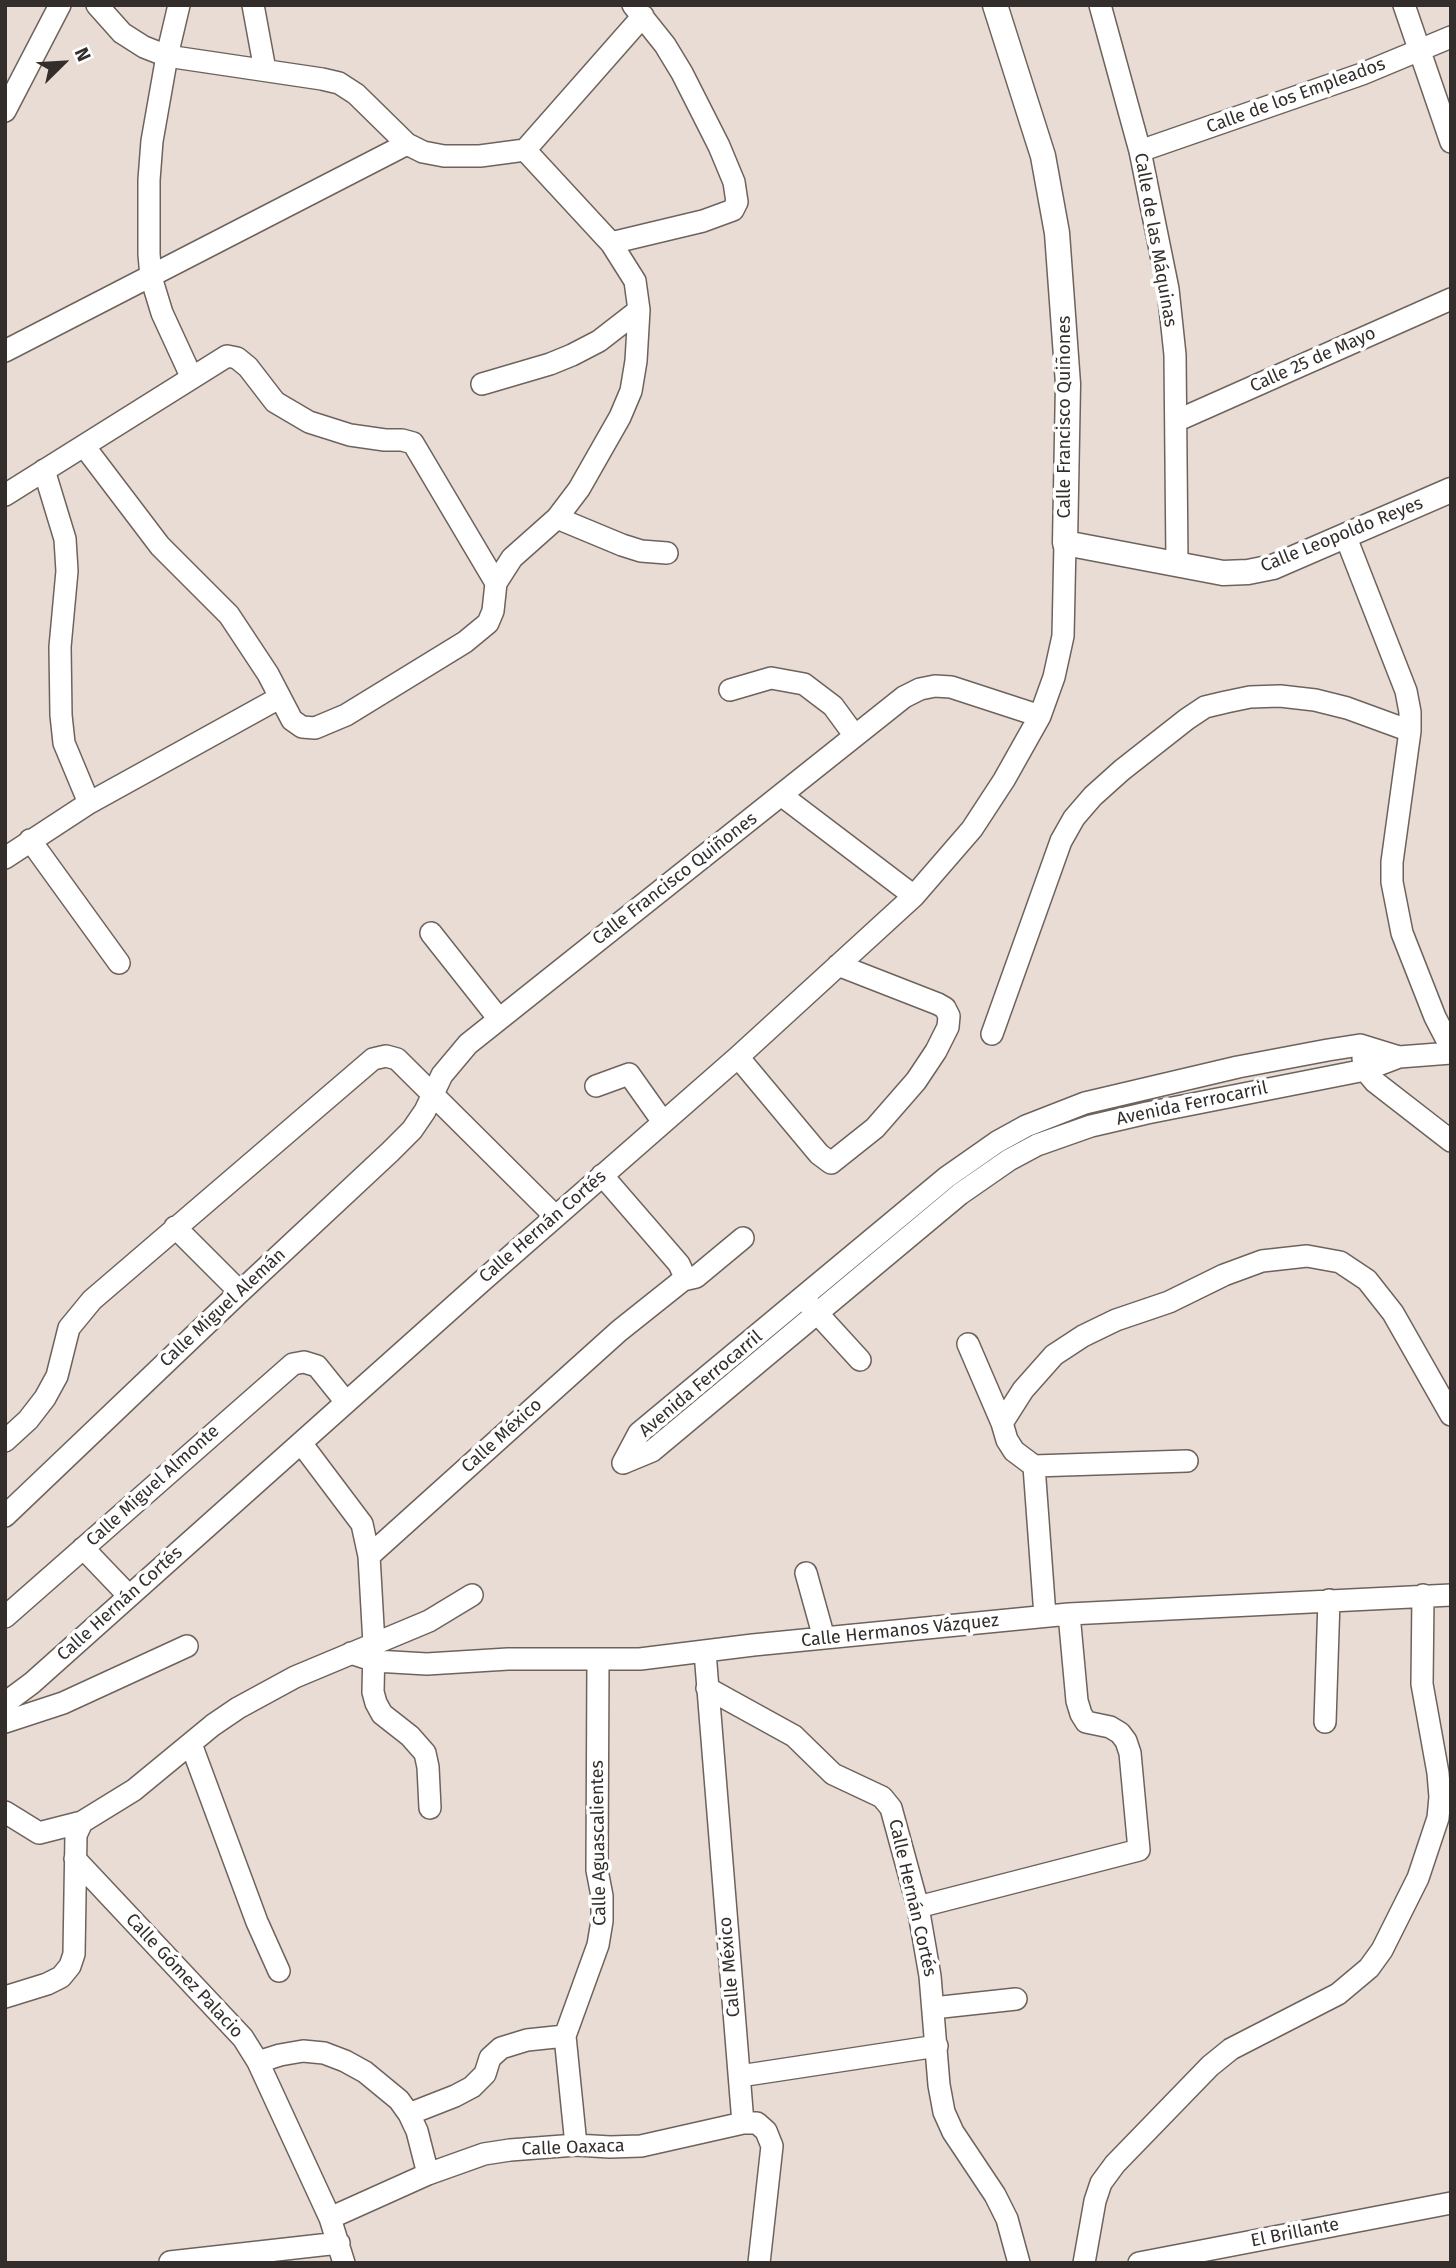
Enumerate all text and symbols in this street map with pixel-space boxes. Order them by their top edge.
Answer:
north arrow [28,28,98,98]
text: N [70,44,96,65]
street label: Calle de los Empleados [1204,54,1388,138]
street label: Calle de las Máquinas [1129,151,1181,329]
street label: Calle Francisco Quiñones [1054,316,1076,518]
street label: Calle 25 de Mayo [1247,323,1379,397]
street label: Calle Leopoldo Reyes [1258,493,1426,577]
street label: Calle Francisco Quiñones [588,808,762,950]
street label: Avenida Ferrocarril [1114,1077,1270,1131]
street label: Calle Hernán Cortés [475,1166,611,1288]
street label: Calle Miguel Alemán [156,1244,290,1372]
street label: Avenida Ferrocarril [635,1326,767,1442]
street label: Calle México [457,1394,547,1478]
street label: Calle Miguel Almonte [82,1421,224,1551]
street label: Calle Hernán Cortés [53,1542,187,1666]
street label: Calle Hermanos Vázquez [800,1610,1000,1652]
street label: Calle Aguascalientes [587,1760,611,1926]
street label: Calle Hernán Cortés [883,1817,941,1979]
street label: Calle Gómez Palacio [121,1909,247,2043]
street label: Calle México [715,1916,745,2018]
street label: Calle Oaxaca [521,2135,625,2161]
street label: El Brillante [1249,2214,1341,2252]

